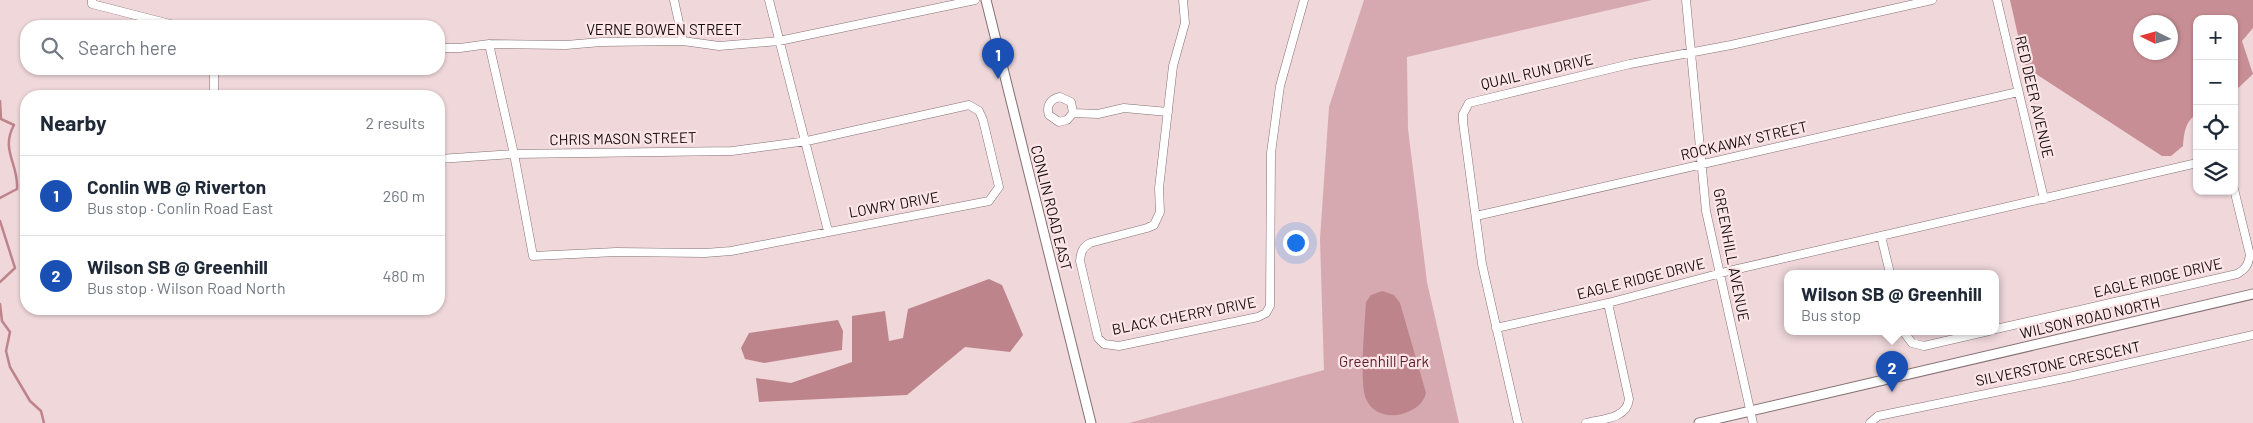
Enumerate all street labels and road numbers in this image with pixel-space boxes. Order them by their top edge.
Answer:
street label: VERNE BOWEN STREET [586,20,742,38]
street label: RED DEER AVENUE [2012,34,2058,160]
street label: QUAIL RUN DRIVE [1479,49,1595,93]
street label: ROCKAWAY STREET [1679,117,1809,163]
street label: CHRIS MASON STREET [549,128,697,148]
street label: CONLIN ROAD EAST [1028,143,1076,272]
street label: LOWRY DRIVE [847,187,940,221]
street label: GREENHILL AVENUE [1710,187,1754,323]
street label: EAGLE RIDGE DRIVE [1575,253,1707,303]
street label: EAGLE RIDGE DRIVE [2092,253,2224,301]
street label: BLACK CHERRY DRIVE [1110,292,1257,338]
street label: WILSON ROAD NORTH [2018,292,2162,342]
street label: SILVERSTONE CRESCENT [1974,337,2142,389]

